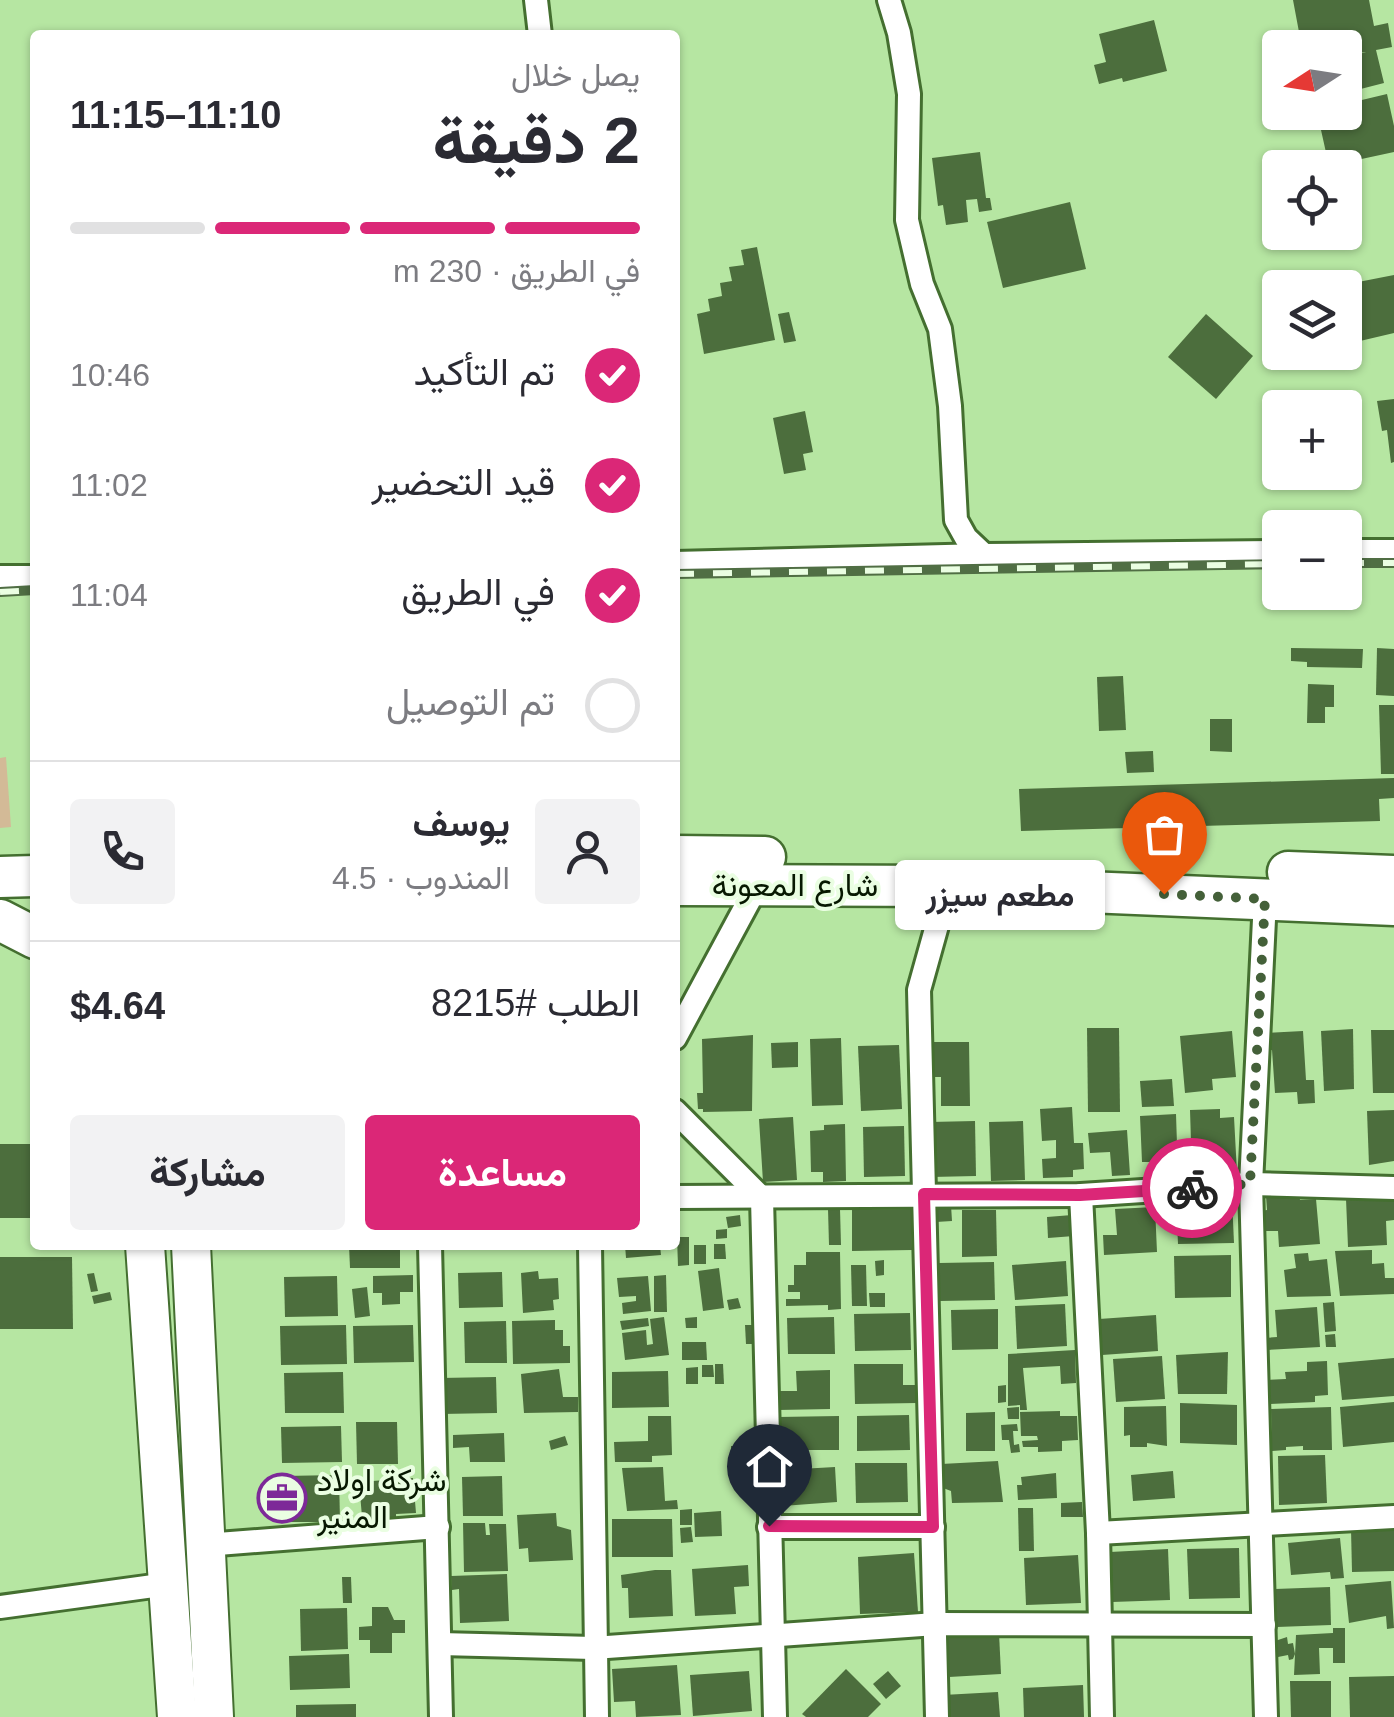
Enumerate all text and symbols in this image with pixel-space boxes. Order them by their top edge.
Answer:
north arrow [1262,30,1362,130]
map controls [1262,30,1362,610]
text: يصل خلال [511,57,640,93]
text: 11:10–11:15 [70,94,281,136]
text: 2 دقيقة [433,104,640,177]
button: locate [1262,150,1362,250]
text: في الطريق · 230 m [393,253,640,289]
button: layers [1262,270,1362,370]
icon: check [585,348,640,403]
text: تم التأكيد [414,351,555,393]
text: 10:46 [70,357,150,393]
button: + [1262,390,1362,490]
icon: check [585,458,640,513]
text: قيد التحضير [371,461,555,503]
text: 11:02 [70,467,148,503]
button: − [1262,510,1362,610]
icon: check [585,568,640,623]
text: في الطريق [401,571,555,613]
text: 11:04 [70,577,148,613]
text: تم التوصيل [386,681,555,723]
pin [1122,792,1207,895]
button: phone [70,799,175,904]
button: person [535,799,640,904]
text: يوسف [413,802,510,844]
icon: bag [1137,807,1192,862]
callout: مطعم سيزر [894,859,1104,929]
text: المندوب · 4.5 [332,860,510,896]
street label: شارع المعونة [712,867,878,907]
text: مطعم سيزر [926,877,1074,913]
text: الطلب #8215 [431,982,640,1024]
text: $4.64 [70,985,165,1027]
button: مشاركة [70,1115,345,1230]
button: مساعدة [365,1115,640,1230]
courier [1142,1138,1242,1238]
icon: bike [1165,1161,1220,1216]
pin [727,1424,812,1527]
icon: home [742,1439,797,1494]
place label: شركة اولاد المنير [316,1462,446,1537]
office icon: شركة اولاد المنير [256,1472,308,1524]

